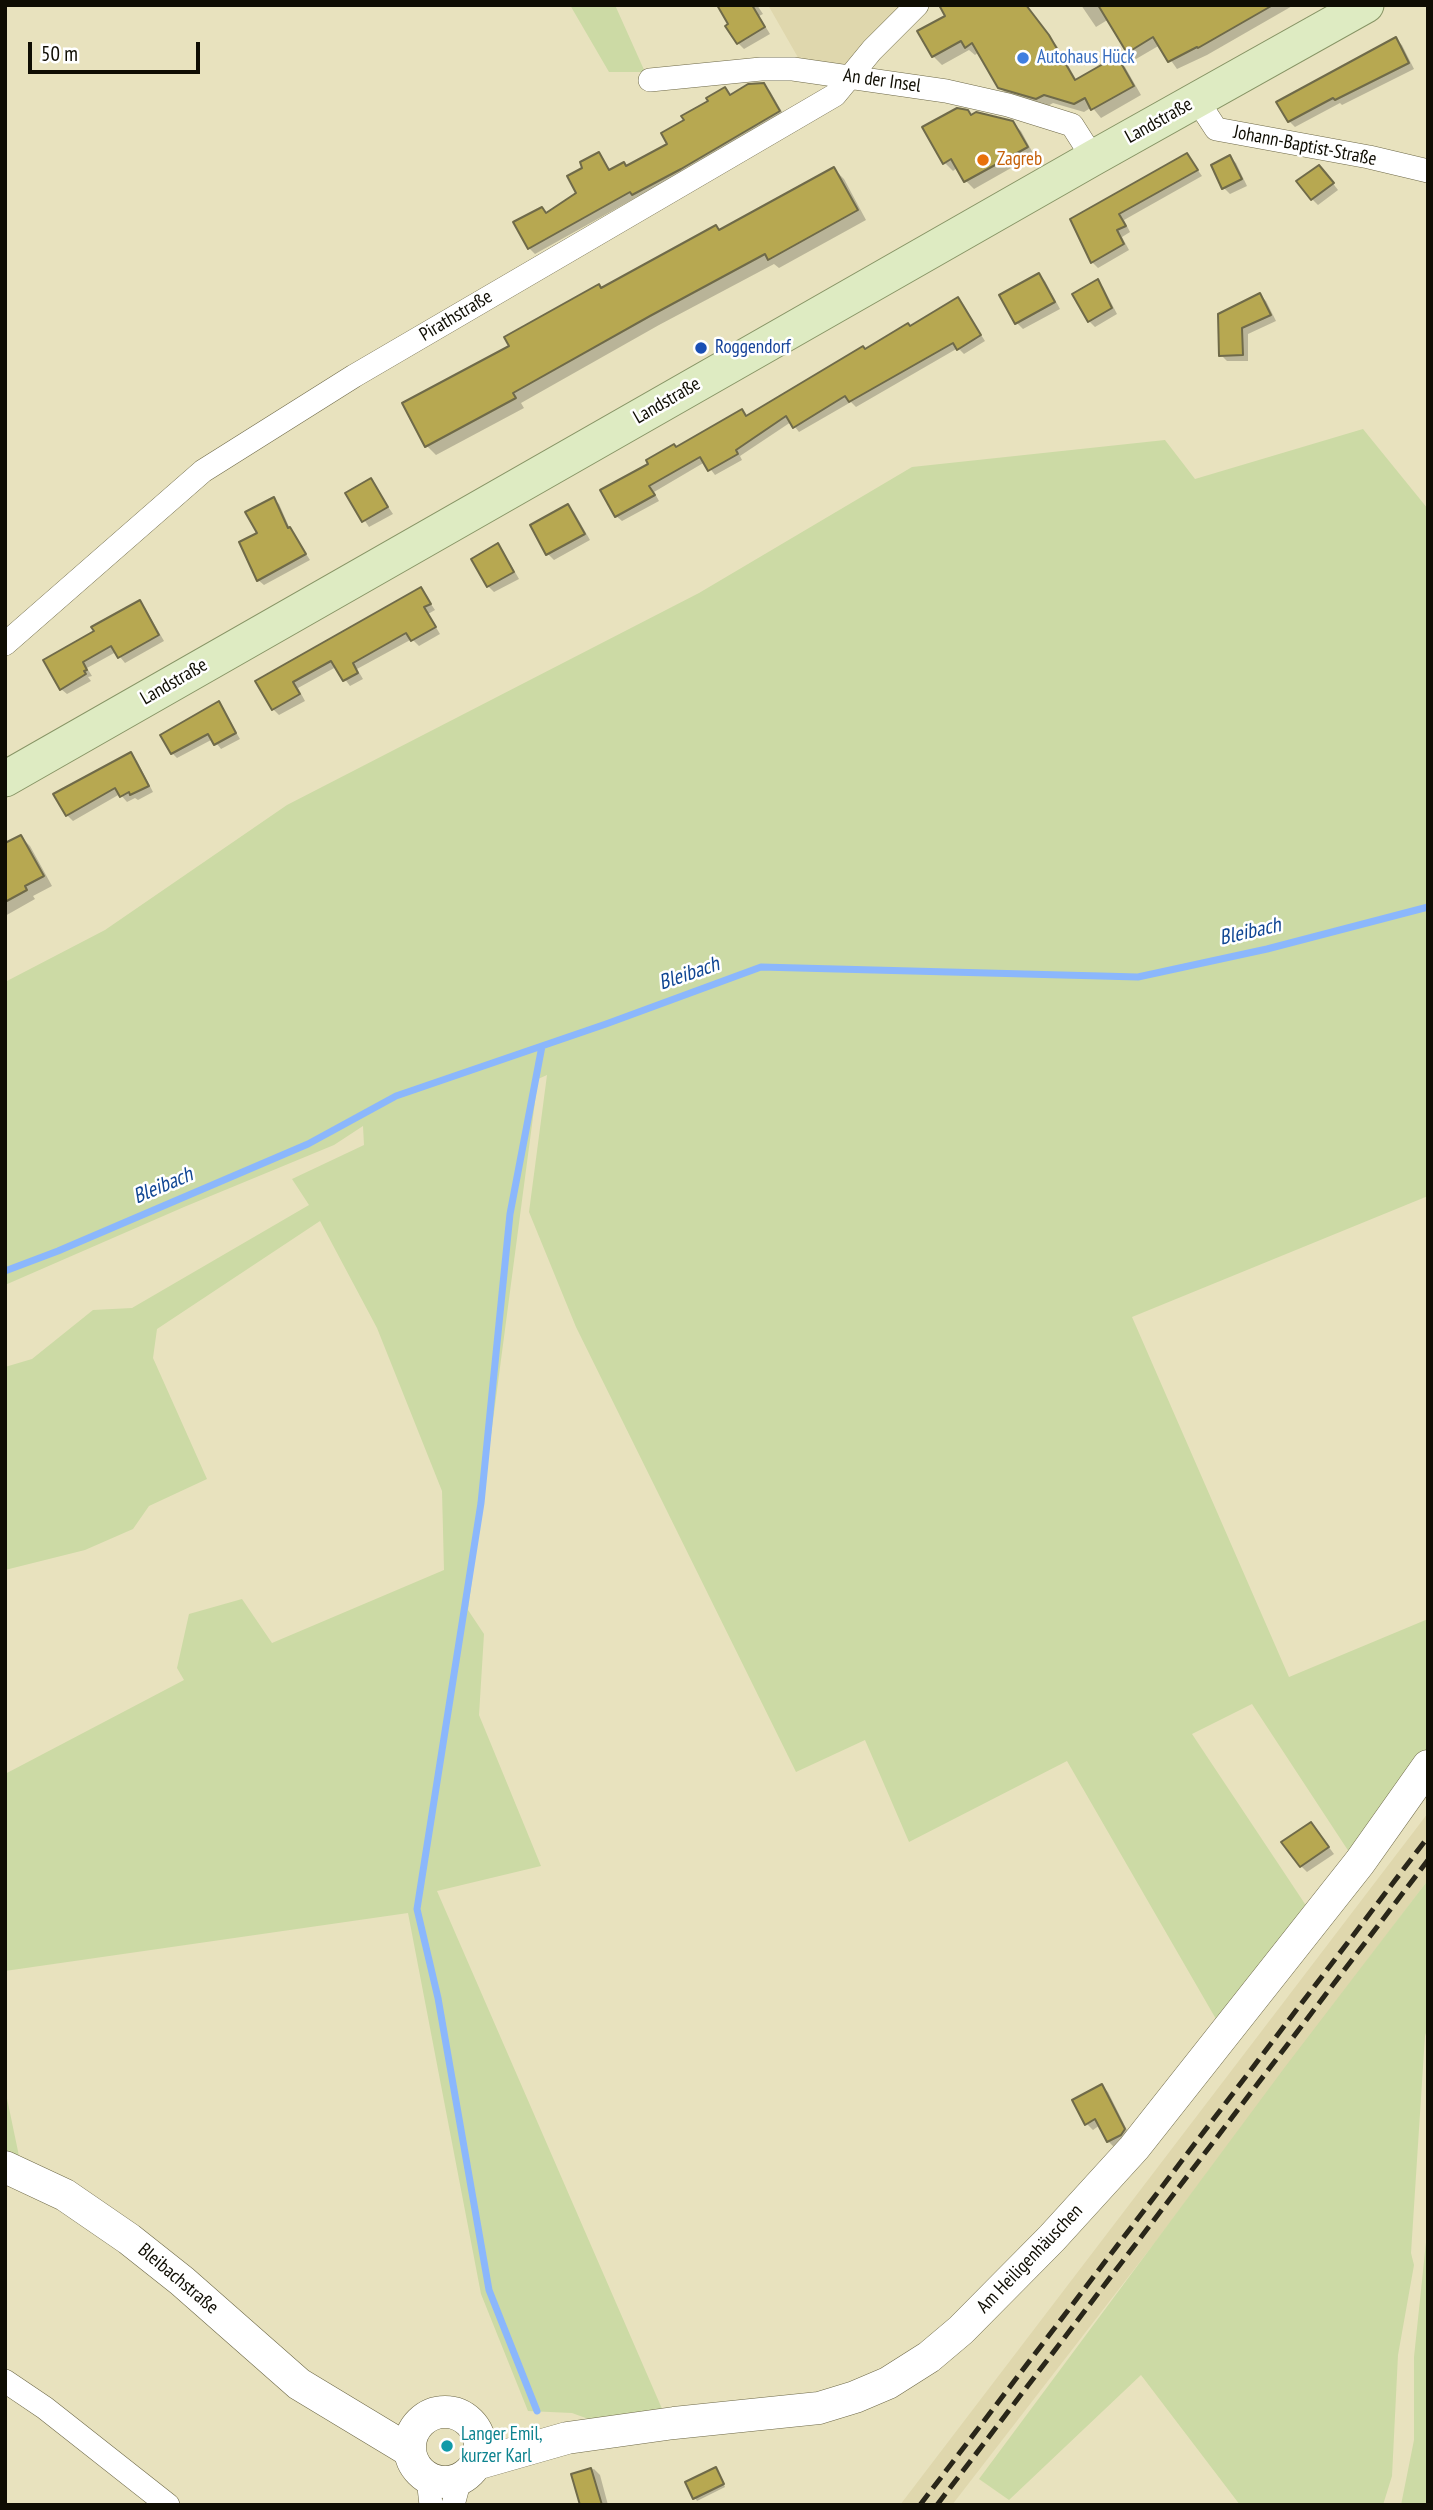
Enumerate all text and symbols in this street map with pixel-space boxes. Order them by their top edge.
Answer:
scale bar [32,28,203,72]
text: 50 m [41,40,78,67]
place label: Autohaus Hück [1037,47,1135,69]
marker: Autohaus Hück [1015,50,1031,66]
street label: An der Insel [842,64,922,98]
street label: Landstraße [1121,93,1197,149]
street label: Johann-Baptist-Straße [1232,121,1378,171]
place label: Zagreb [997,149,1042,171]
marker: Zagreb [975,152,991,168]
street label: Pirathstraße [416,285,496,347]
place label: Roggendorf [715,337,791,359]
marker: Roggendorf [693,340,709,356]
street label: Landstraße [630,373,704,429]
street label: Landstraße [137,654,211,710]
water label: Bleibach [1217,913,1283,951]
water label: Bleibach [655,952,723,996]
water label: Bleibach [129,1162,197,1210]
street label: Am Heiligenhäuschen [972,2200,1088,2318]
street label: Bleibachstraße [133,2239,223,2319]
place label: Langer Emil, kurzer Karl [461,2424,542,2468]
marker: Langer Emil, kurzer Karl [439,2438,455,2454]

